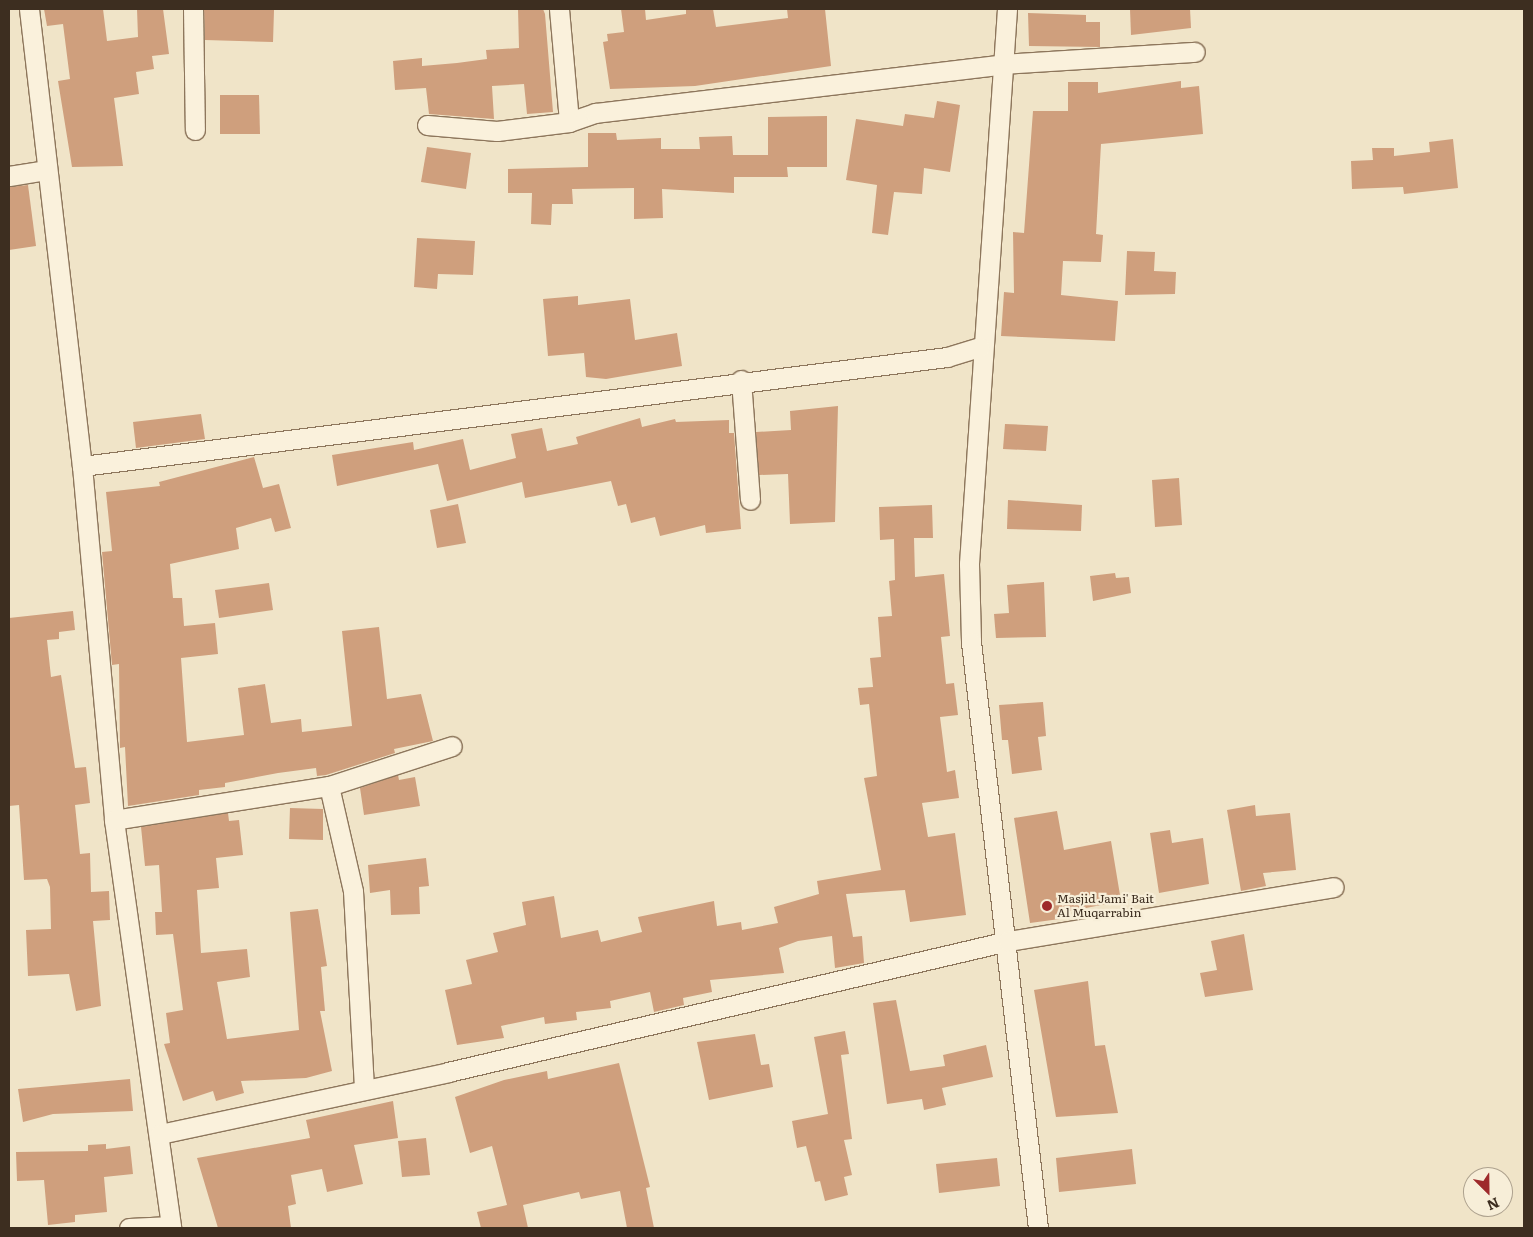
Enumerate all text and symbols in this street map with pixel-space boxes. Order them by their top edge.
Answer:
place label: Masjid Jami' Bait Al Muqarrabin [1057,892,1154,920]
marker: Masjid Jami' Bait Al Muqarrabin [1041,900,1053,912]
north arrow [1463,1167,1513,1217]
text: N [1484,1193,1503,1216]

